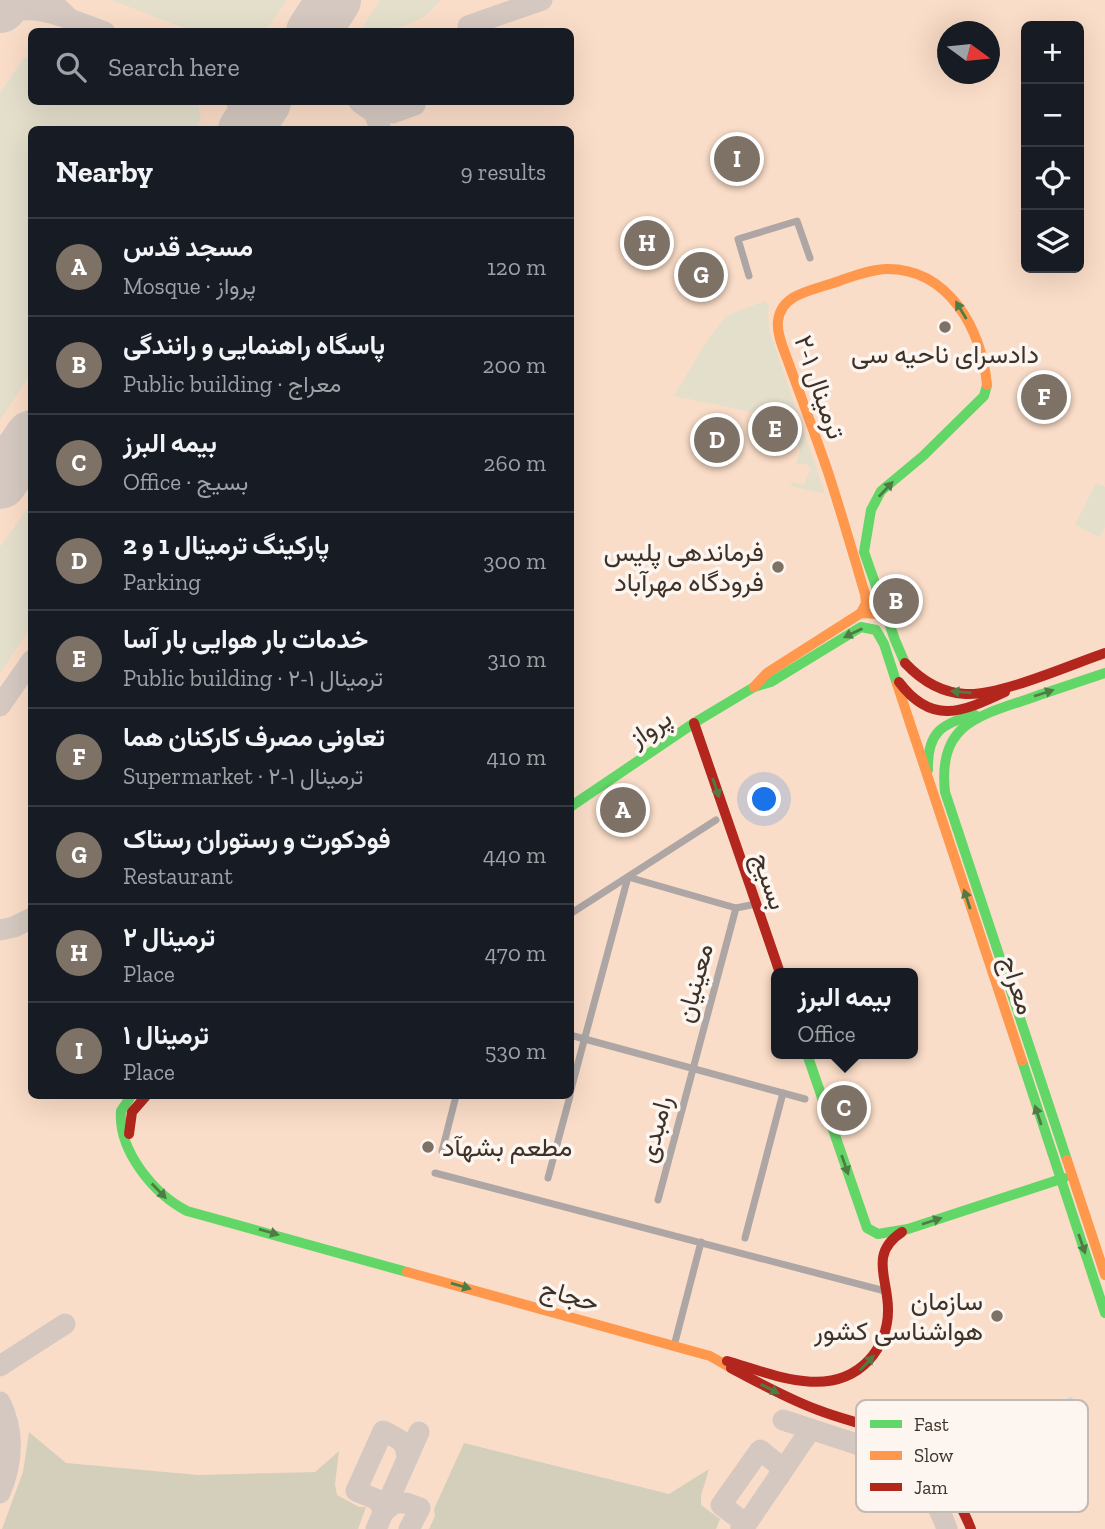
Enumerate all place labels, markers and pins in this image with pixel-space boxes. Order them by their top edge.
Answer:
pin: I [714,133,760,185]
pin: H [624,217,670,269]
pin: G [678,249,724,301]
marker: دادسرای ناحیه سی [937,319,953,335]
place label: دادسرای ناحیه سی [851,338,1039,370]
pin: F [1021,371,1067,423]
pin: E [752,403,798,455]
pin: D [694,414,740,466]
place label: فرماندهی پلیس فرودگاه مهرآباد [603,536,764,598]
marker: فرماندهی پلیس فرودگاه مهرآباد [770,559,786,575]
pin: B [873,575,919,627]
pin: A [600,784,646,836]
pin: C [821,1082,867,1134]
place label: مطعم بشهآد [442,1131,572,1164]
marker: مطعم بشهآد [420,1139,436,1155]
place label: سازمان هواشناسی کشور [813,1285,983,1347]
marker: سازمان هواشناسی کشور [989,1308,1005,1324]

